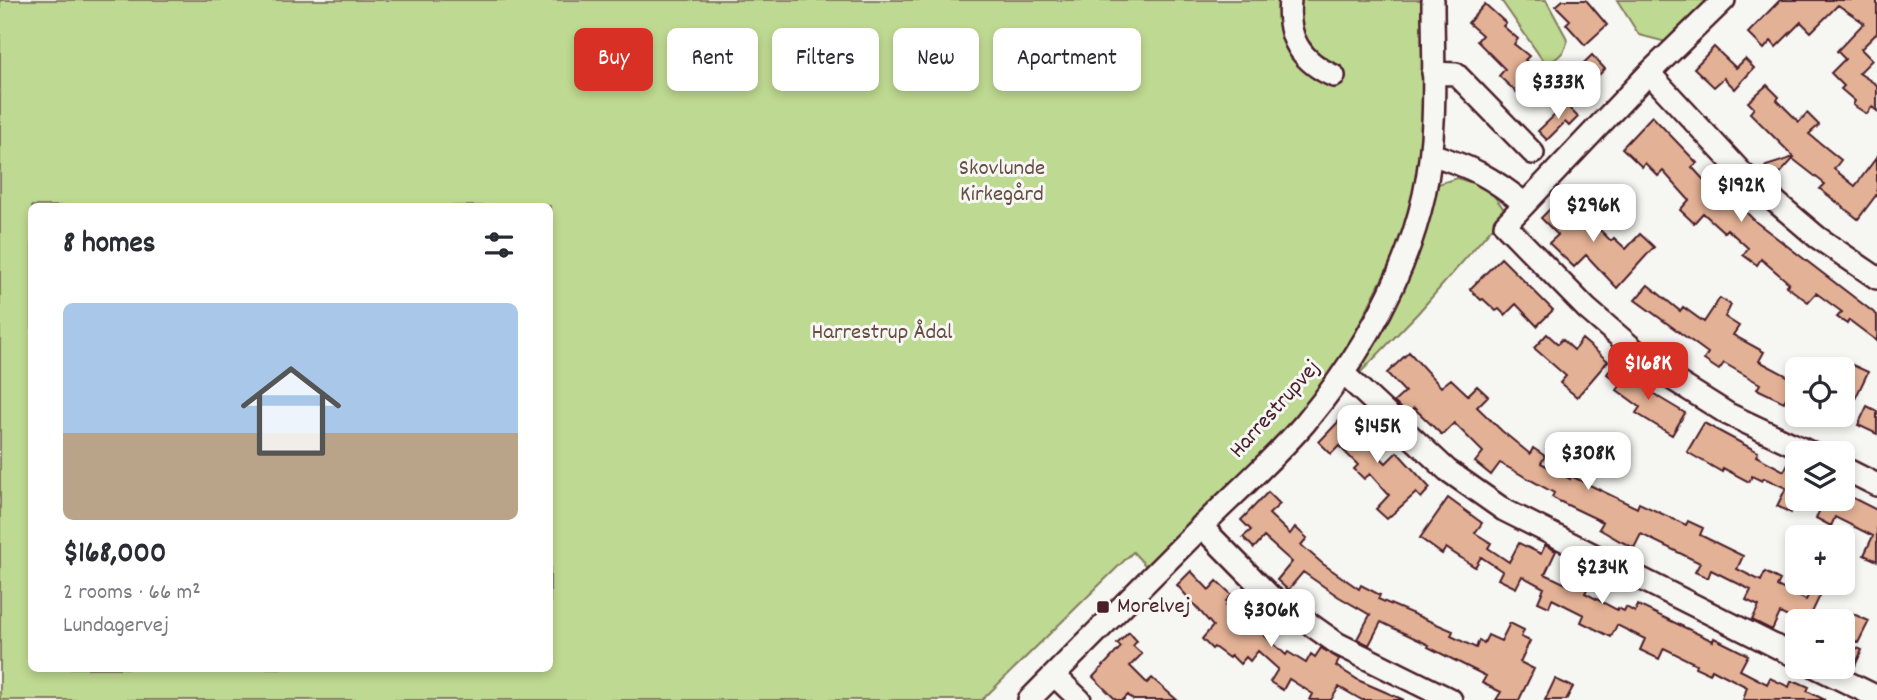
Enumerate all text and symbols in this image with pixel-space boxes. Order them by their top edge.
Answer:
chip: Buy [574,28,653,91]
chip: Rent [667,28,758,91]
chip: Filters [772,28,879,91]
chip: New [893,28,979,91]
chip: Apartment [993,28,1141,91]
pin: $333K [1509,61,1607,121]
text: $333K [1532,67,1584,100]
park label: Skovlunde Kirkegård [959,153,1045,212]
pin: $192K [1692,164,1790,224]
text: $192K [1717,170,1765,203]
pin: $296K [1544,184,1642,244]
text: $296K [1566,190,1620,223]
text: 8 homes [63,224,155,267]
icon: filters [480,226,518,264]
park label: Harrestrup Ådal [811,317,953,350]
pin: $168K [1599,342,1697,402]
icon: home [228,348,354,474]
text: $168K [1624,348,1672,381]
street label: Harrestrupvej [1223,353,1329,467]
map controls [1785,357,1855,679]
button: locate [1785,357,1855,427]
pin: $145K [1328,406,1426,465]
text: $145K [1353,411,1401,444]
pin: $308K [1539,433,1637,492]
text: $308K [1561,438,1615,471]
button: layers [1785,441,1855,511]
button: + [1785,525,1855,595]
text: $168,000 [63,534,166,577]
pin: $234K [1553,546,1651,606]
text: $234K [1576,552,1628,585]
text: 2 rooms · 66 m² [63,577,201,610]
pin: $306K [1222,590,1320,649]
place label: Morelvej [1117,591,1191,624]
text: $306K [1243,595,1299,628]
marker: Morelvej [1095,599,1111,615]
button: − [1785,609,1855,679]
text: Lundagervej [63,610,169,643]

